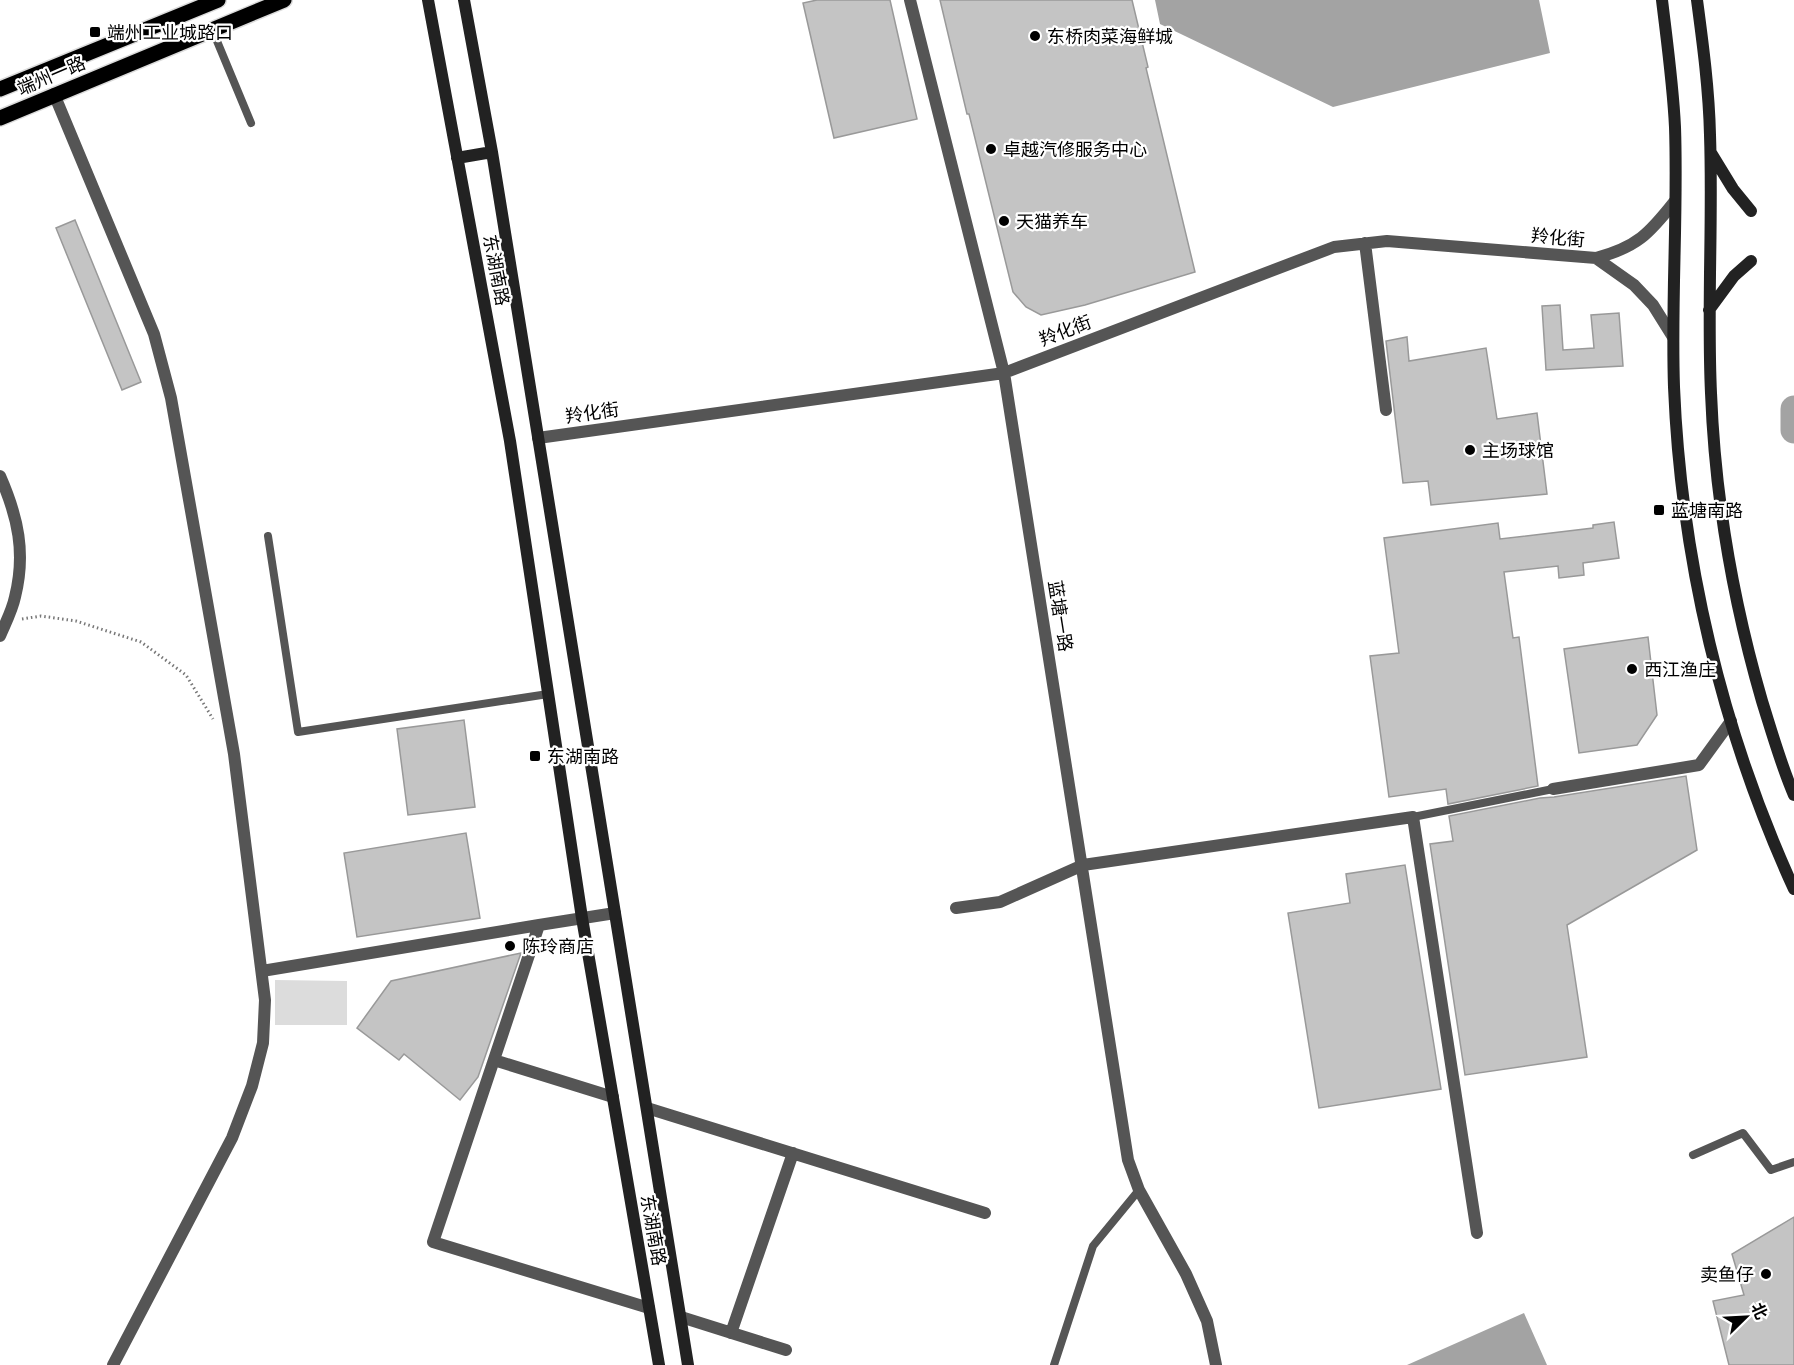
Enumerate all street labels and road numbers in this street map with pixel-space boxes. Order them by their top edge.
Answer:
street label: 端州一路 [13,50,89,100]
street label: 羚化街 [1530,223,1586,251]
street label: 东湖南路 [478,232,516,308]
street label: 羚化街 [1035,309,1095,351]
street label: 羚化街 [564,396,620,428]
street label: 蓝塘一路 [1044,579,1078,653]
street label: 东湖南路 [636,1192,672,1268]

